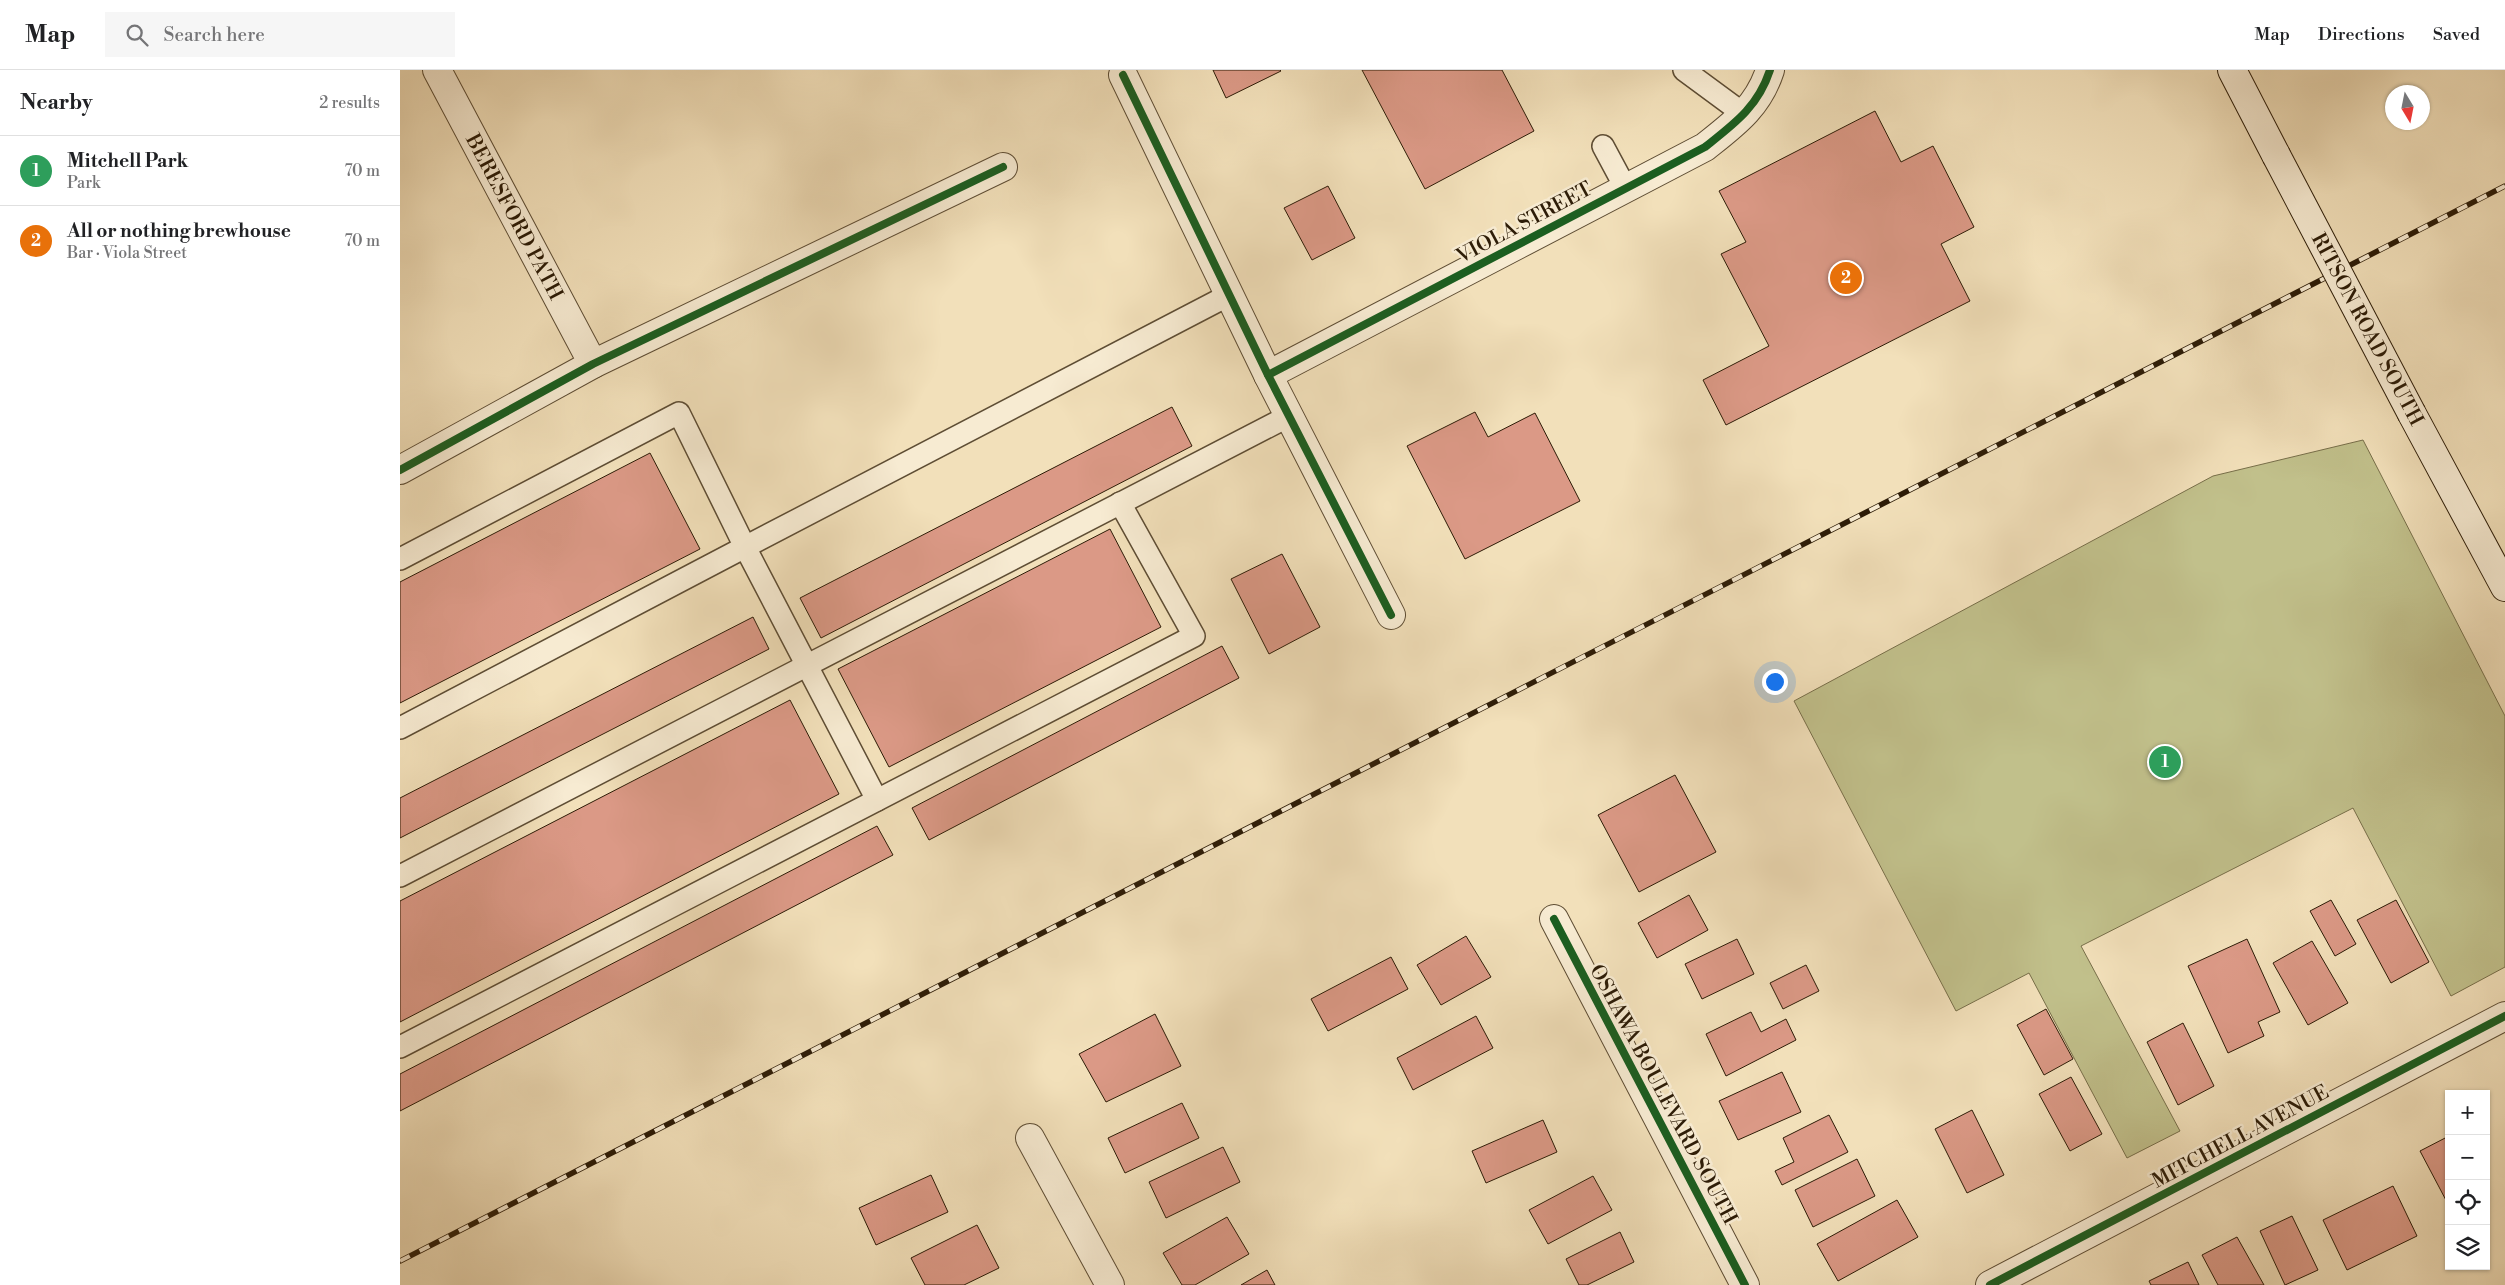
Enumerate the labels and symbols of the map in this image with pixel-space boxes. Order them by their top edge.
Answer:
north arrow [2385,85,2430,130]
street label: BERESFORD PATH [459,129,568,305]
street label: VIOLA STREET [1452,177,1597,270]
street label: RITSON ROAD SOUTH [2305,229,2428,430]
pin: 2 [1830,259,1862,297]
your location [1762,669,1788,695]
pin: 1 [2149,743,2181,781]
street label: OSHAWA BOULEVARD SOUTH [1583,961,1742,1229]
street label: MITCHELL AVENUE [2148,1080,2333,1195]

